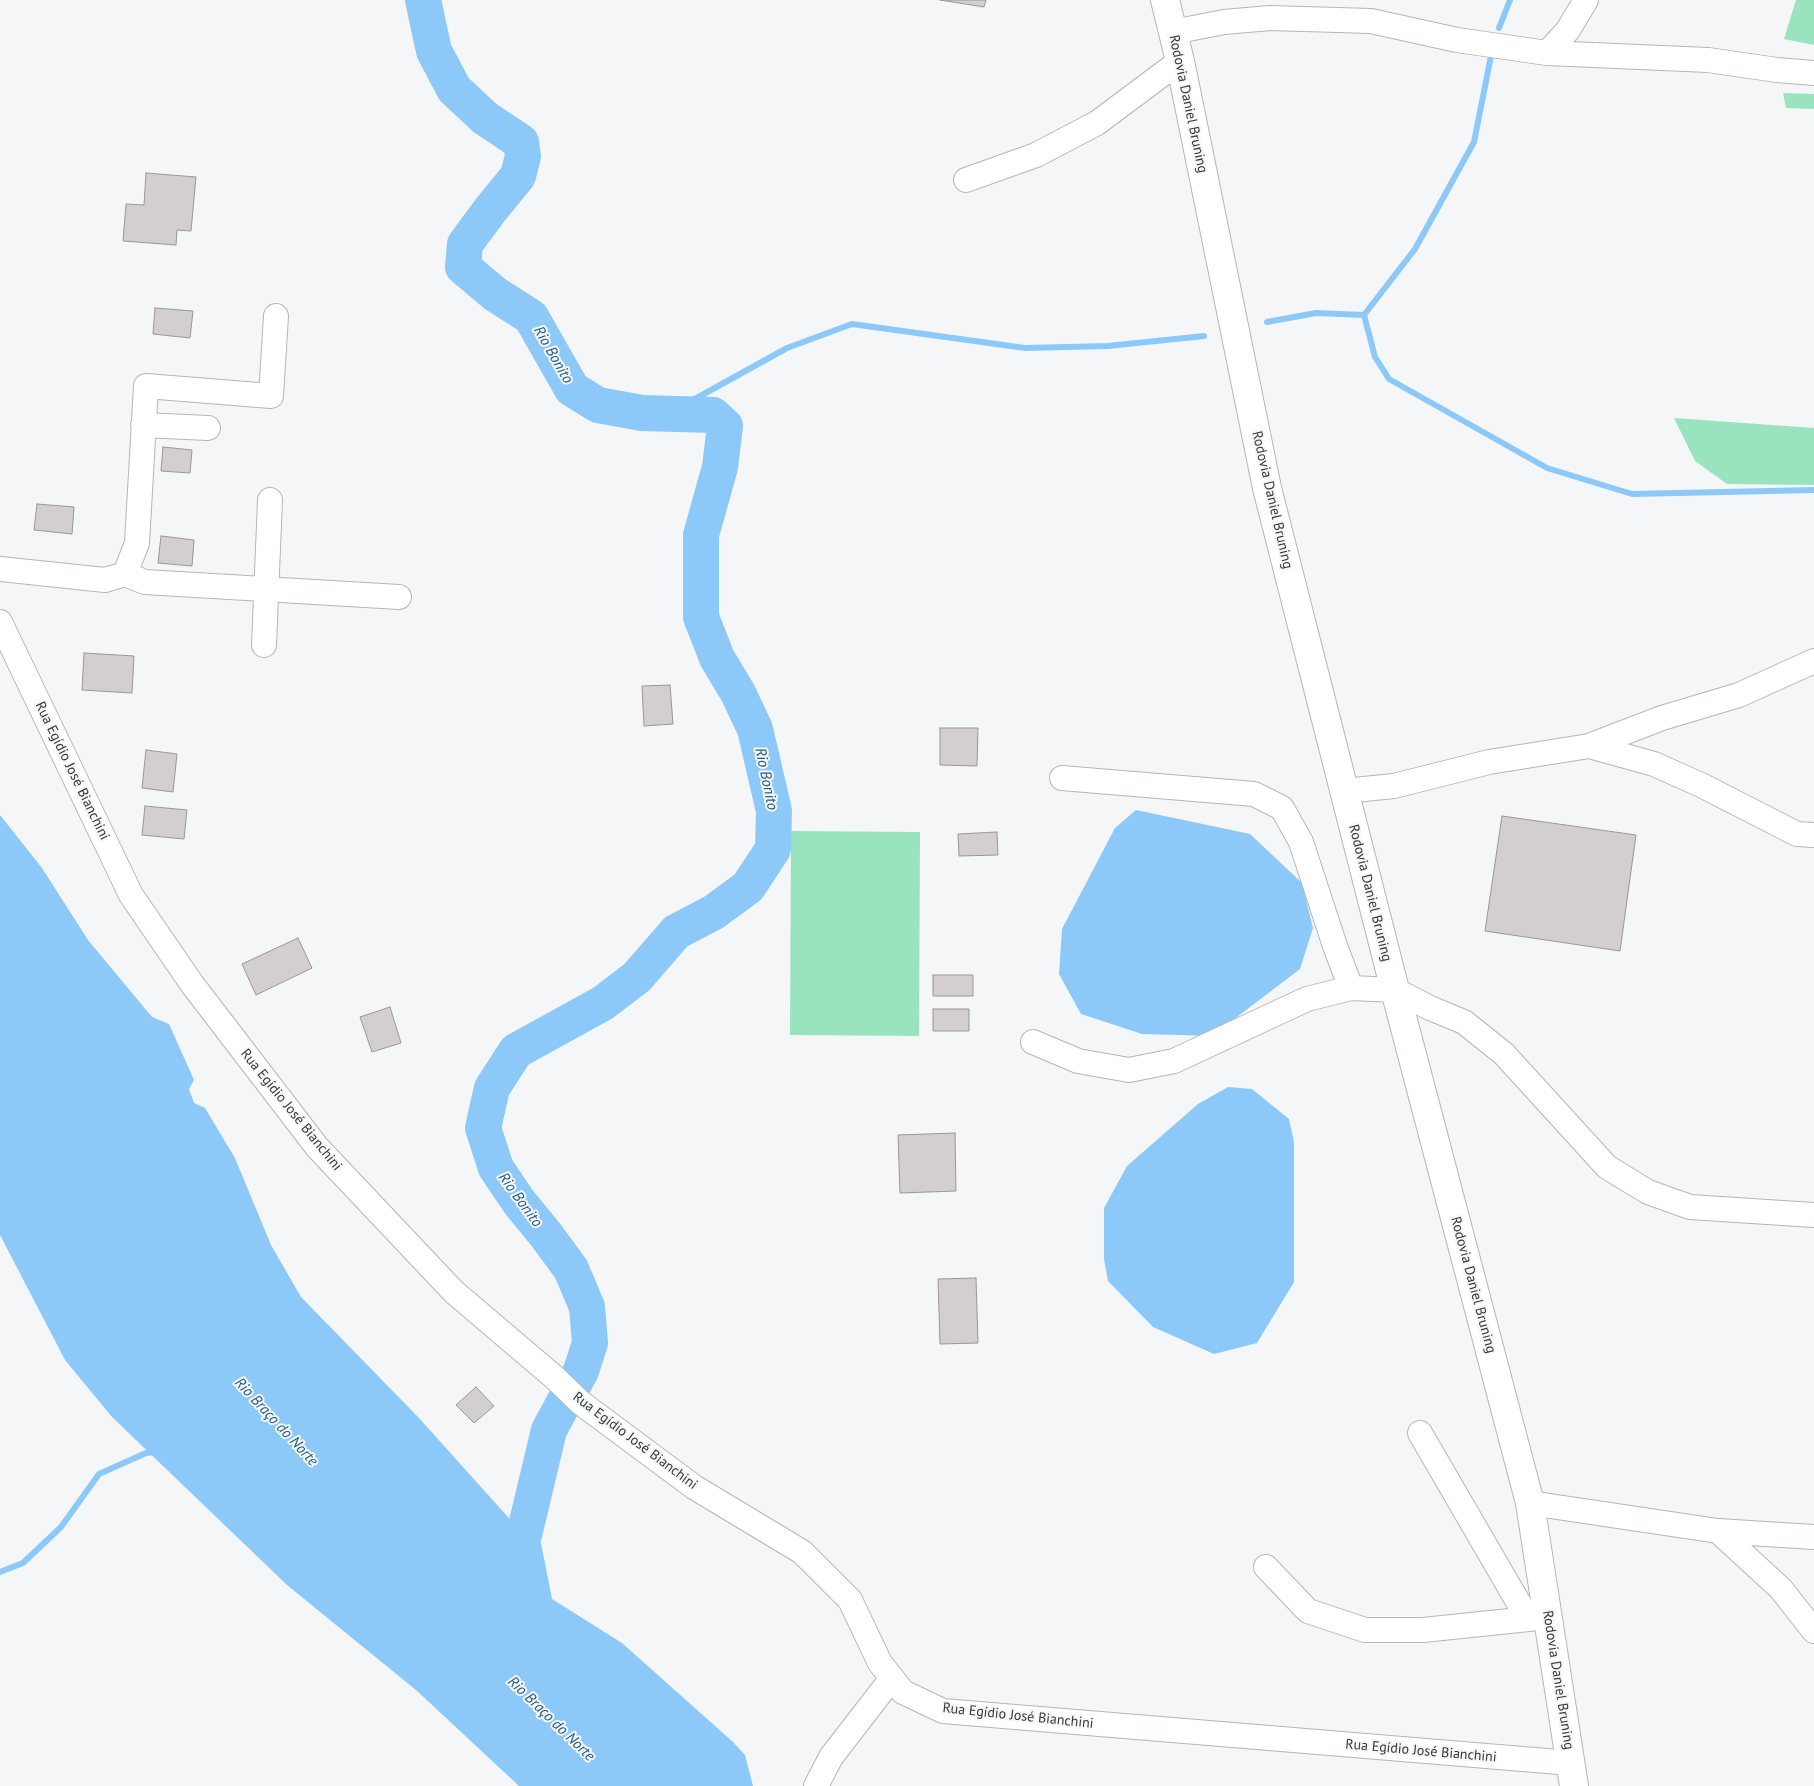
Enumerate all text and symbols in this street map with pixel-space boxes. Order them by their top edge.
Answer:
street label: Rodovia Daniel Bruning [1165,33,1211,175]
water label: Rio Bonito [529,323,577,387]
street label: Rodovia Daniel Bruning [1248,430,1296,570]
street label: Rua Egídio José Bianchini [31,699,113,843]
water label: Rio Bonito [751,746,781,812]
street label: Rodovia Daniel Bruning [1345,823,1395,963]
street label: Rua Egídio José Bianchini [237,1046,345,1174]
water label: Rio Bonito [494,1169,546,1231]
street label: Rodovia Daniel Bruning [1447,1215,1499,1355]
water label: Rio Braço do Norte [230,1374,322,1470]
street label: Rua Egídio José Bianchini [569,1389,701,1493]
street label: Rodovia Daniel Bruning [1539,1609,1577,1751]
water label: Rio Braço do Norte [504,1673,598,1765]
street label: Rua Egídio José Bianchini [942,1700,1094,1732]
street label: Rua Egídio José Bianchini [1345,1736,1497,1766]

